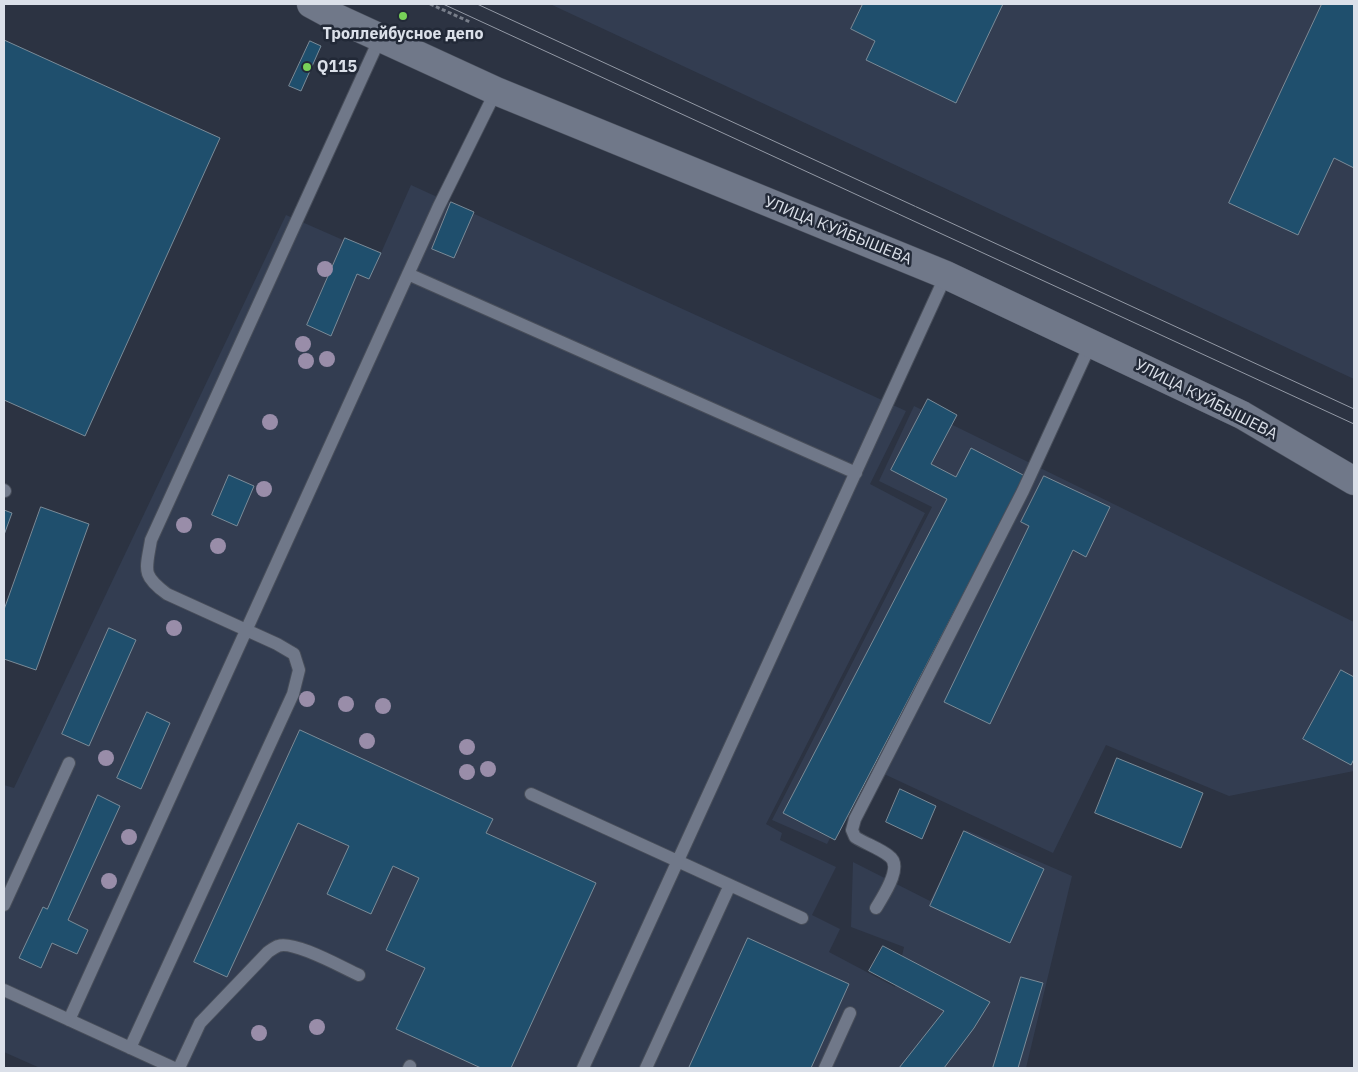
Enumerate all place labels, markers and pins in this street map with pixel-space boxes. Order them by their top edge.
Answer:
marker: Троллейбусное депо [397,10,409,22]
place label: Троллейбусное депо [323,24,483,44]
place label: Q115 [317,57,357,77]
marker: Q115 [301,61,313,73]

